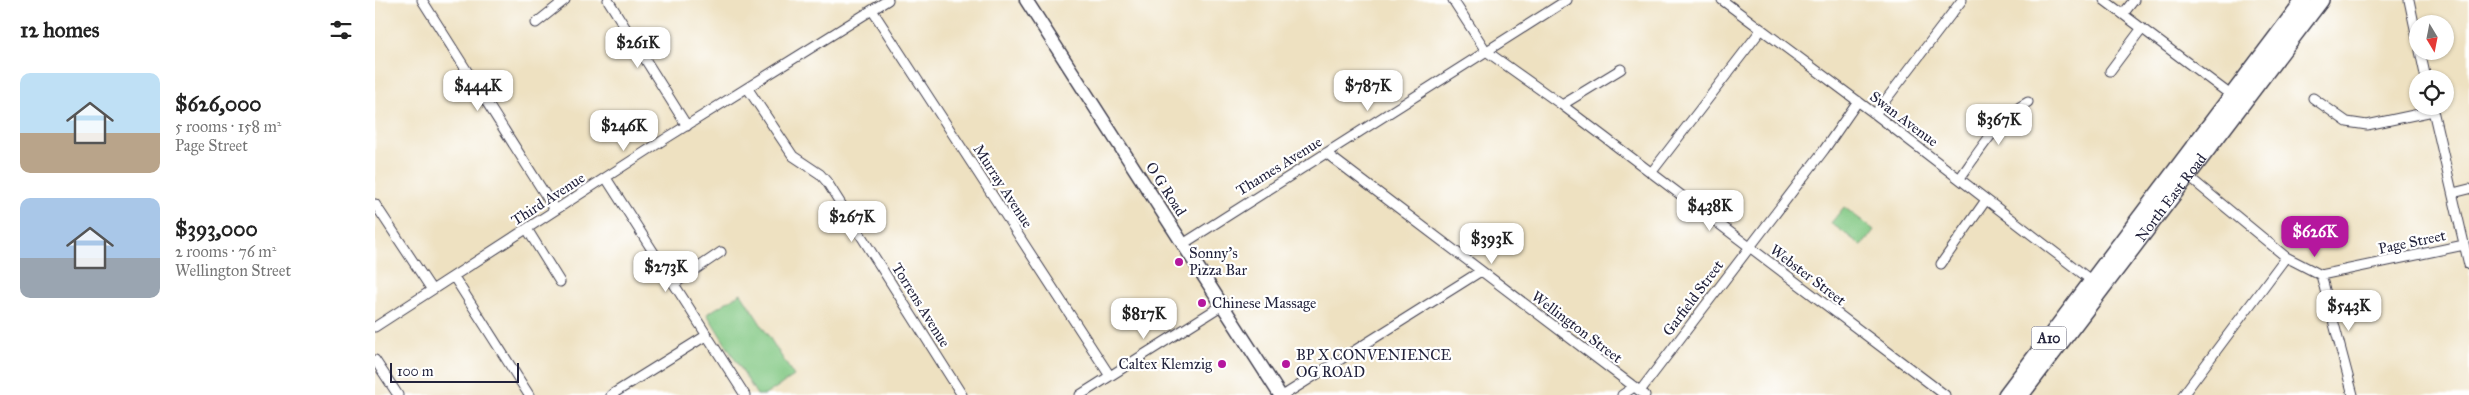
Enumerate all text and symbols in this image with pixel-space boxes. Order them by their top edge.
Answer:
north arrow [2409,15,2454,60]
map controls [2409,15,2454,115]
icon: filters [327,16,355,44]
text: 12 homes [20,17,99,43]
pin: $261K [603,27,673,69]
text: $261K [616,33,660,52]
pin: $444K [443,70,513,112]
pin: $787K [1333,70,1403,112]
button: locate [2409,70,2454,115]
text: $444K [454,76,502,95]
text: $787K [1345,76,1391,95]
street label: Swan Avenue [1866,87,1942,151]
text: $626,000 [175,91,262,117]
icon: home [60,93,120,153]
pin: $367K [1964,104,2034,146]
pin: $246K [589,110,659,152]
text: $367K [1977,110,2021,129]
text: $246K [601,116,647,135]
text: 5 rooms · 158 m² [175,117,281,136]
street label: Thames Avenue [1233,133,1325,199]
text: Page Street [175,136,248,155]
street label: Murray Avenue [969,141,1037,231]
street label: North East Road [2132,150,2210,245]
street label: O G Road [1142,159,1190,220]
street label: Third Avenue [508,169,588,229]
pin: $438K [1675,190,1745,232]
text: $438K [1688,196,1732,215]
pin: $267K [817,200,887,243]
text: $267K [829,207,875,226]
text: $393,000 [175,216,258,242]
pin: $626K [2280,216,2350,258]
icon: home [60,218,120,278]
pin: $393K [1457,222,1527,265]
text: $626K [2292,222,2338,241]
street label: Page Street [2377,226,2448,258]
text: $393K [1471,229,1513,248]
street label: Webster Street [1767,241,1850,310]
text: 2 rooms · 76 m² [175,242,276,261]
place label: Sonny's Pizza Bar [1189,244,1247,279]
pin: $273K [631,250,701,293]
marker: Sonny's Pizza Bar [1173,256,1185,268]
street label: Garfield Street [1659,256,1728,339]
text: $273K [644,257,688,276]
street label: Torrens Avenue [888,260,954,350]
text: Wellington Street [175,261,291,280]
street label: Wellington Street [1528,287,1626,367]
pin: $543K [2314,290,2384,332]
place label: Chinese Massage [1212,294,1316,312]
text: $543K [2327,296,2371,315]
marker: Chinese Massage [1196,297,1208,309]
pin: $817K [1109,298,1179,340]
text: $817K [1122,304,1166,323]
road number: A10 [2031,326,2067,349]
place label: BP X CONVENIENCE OG ROAD [1296,346,1452,381]
place label: Caltex Klemzig [1118,355,1213,373]
marker: Caltex Klemzig [1216,358,1228,370]
marker: BP X CONVENIENCE OG ROAD [1280,358,1292,370]
scale bar [390,360,519,383]
text: 100 m [397,363,434,380]

